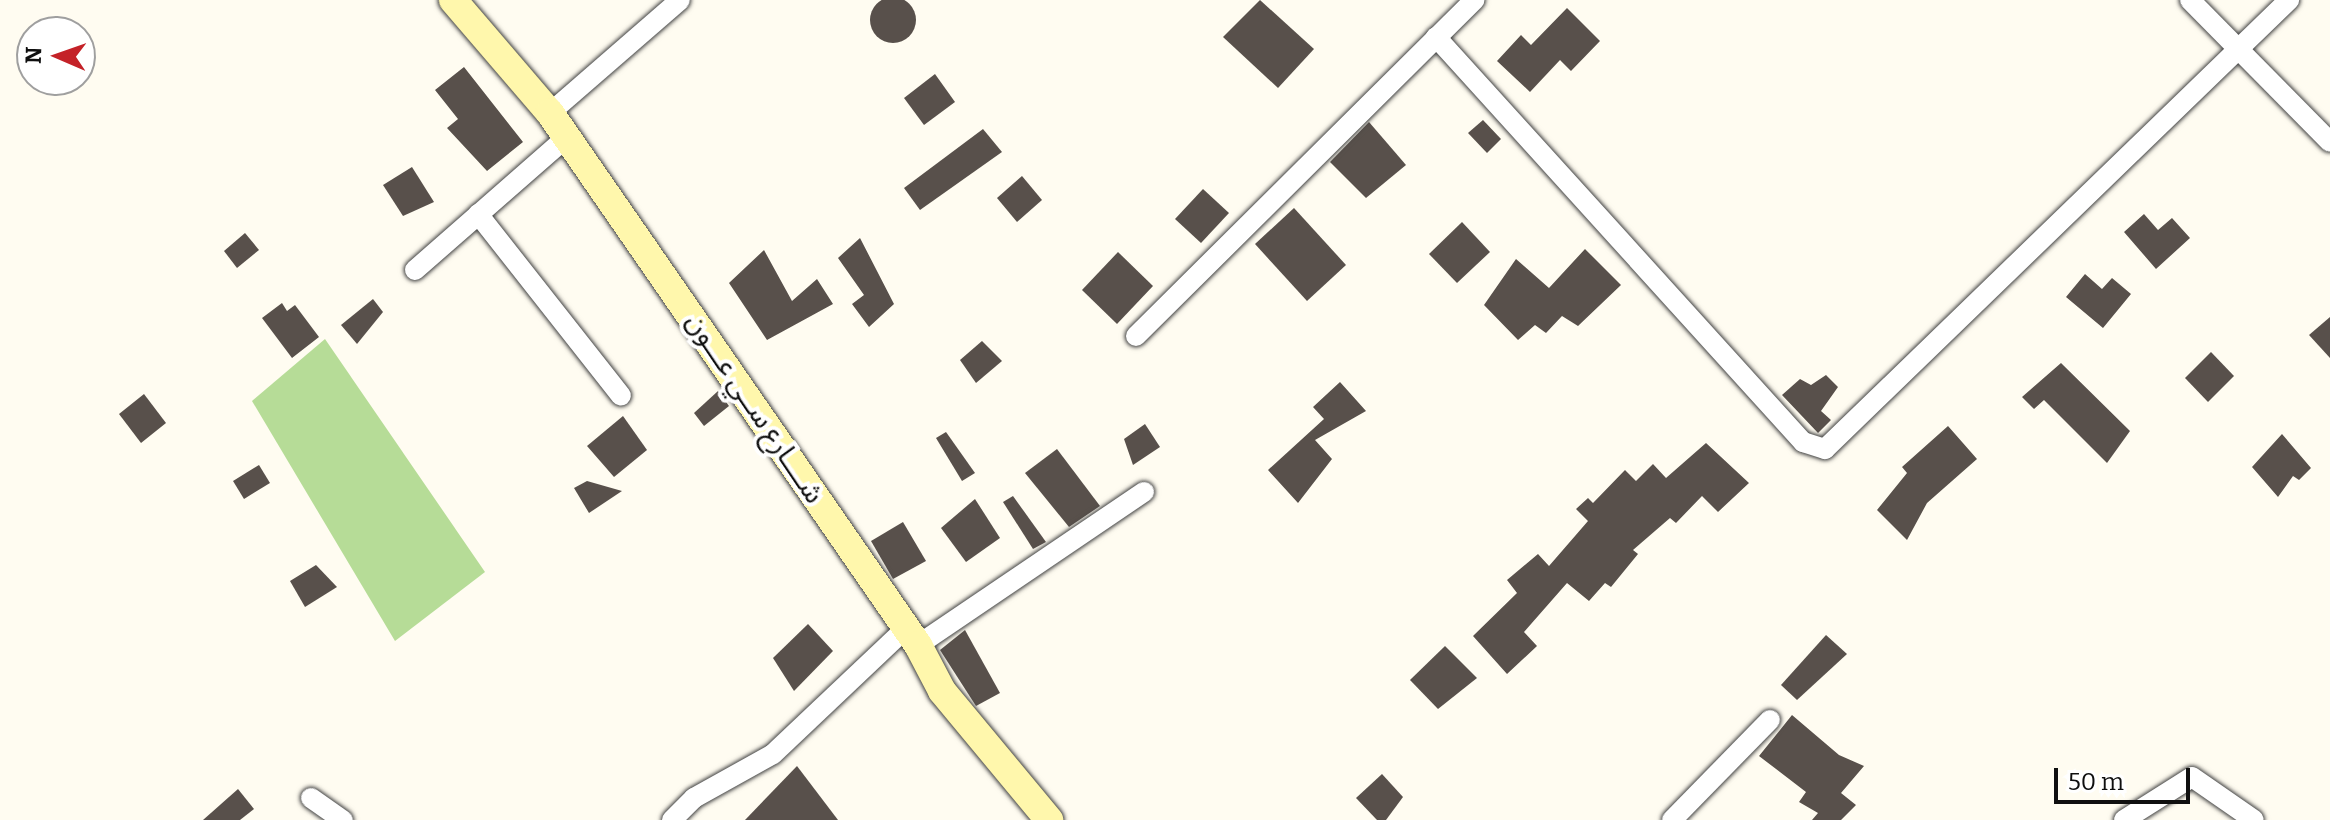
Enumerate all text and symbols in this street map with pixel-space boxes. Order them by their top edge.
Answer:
north arrow [16,16,96,96]
text: N [20,46,47,64]
street label: شــــارع ســي عـــون [679,306,831,510]
scale bar [2058,752,2194,802]
text: 50 m [2068,768,2124,796]

